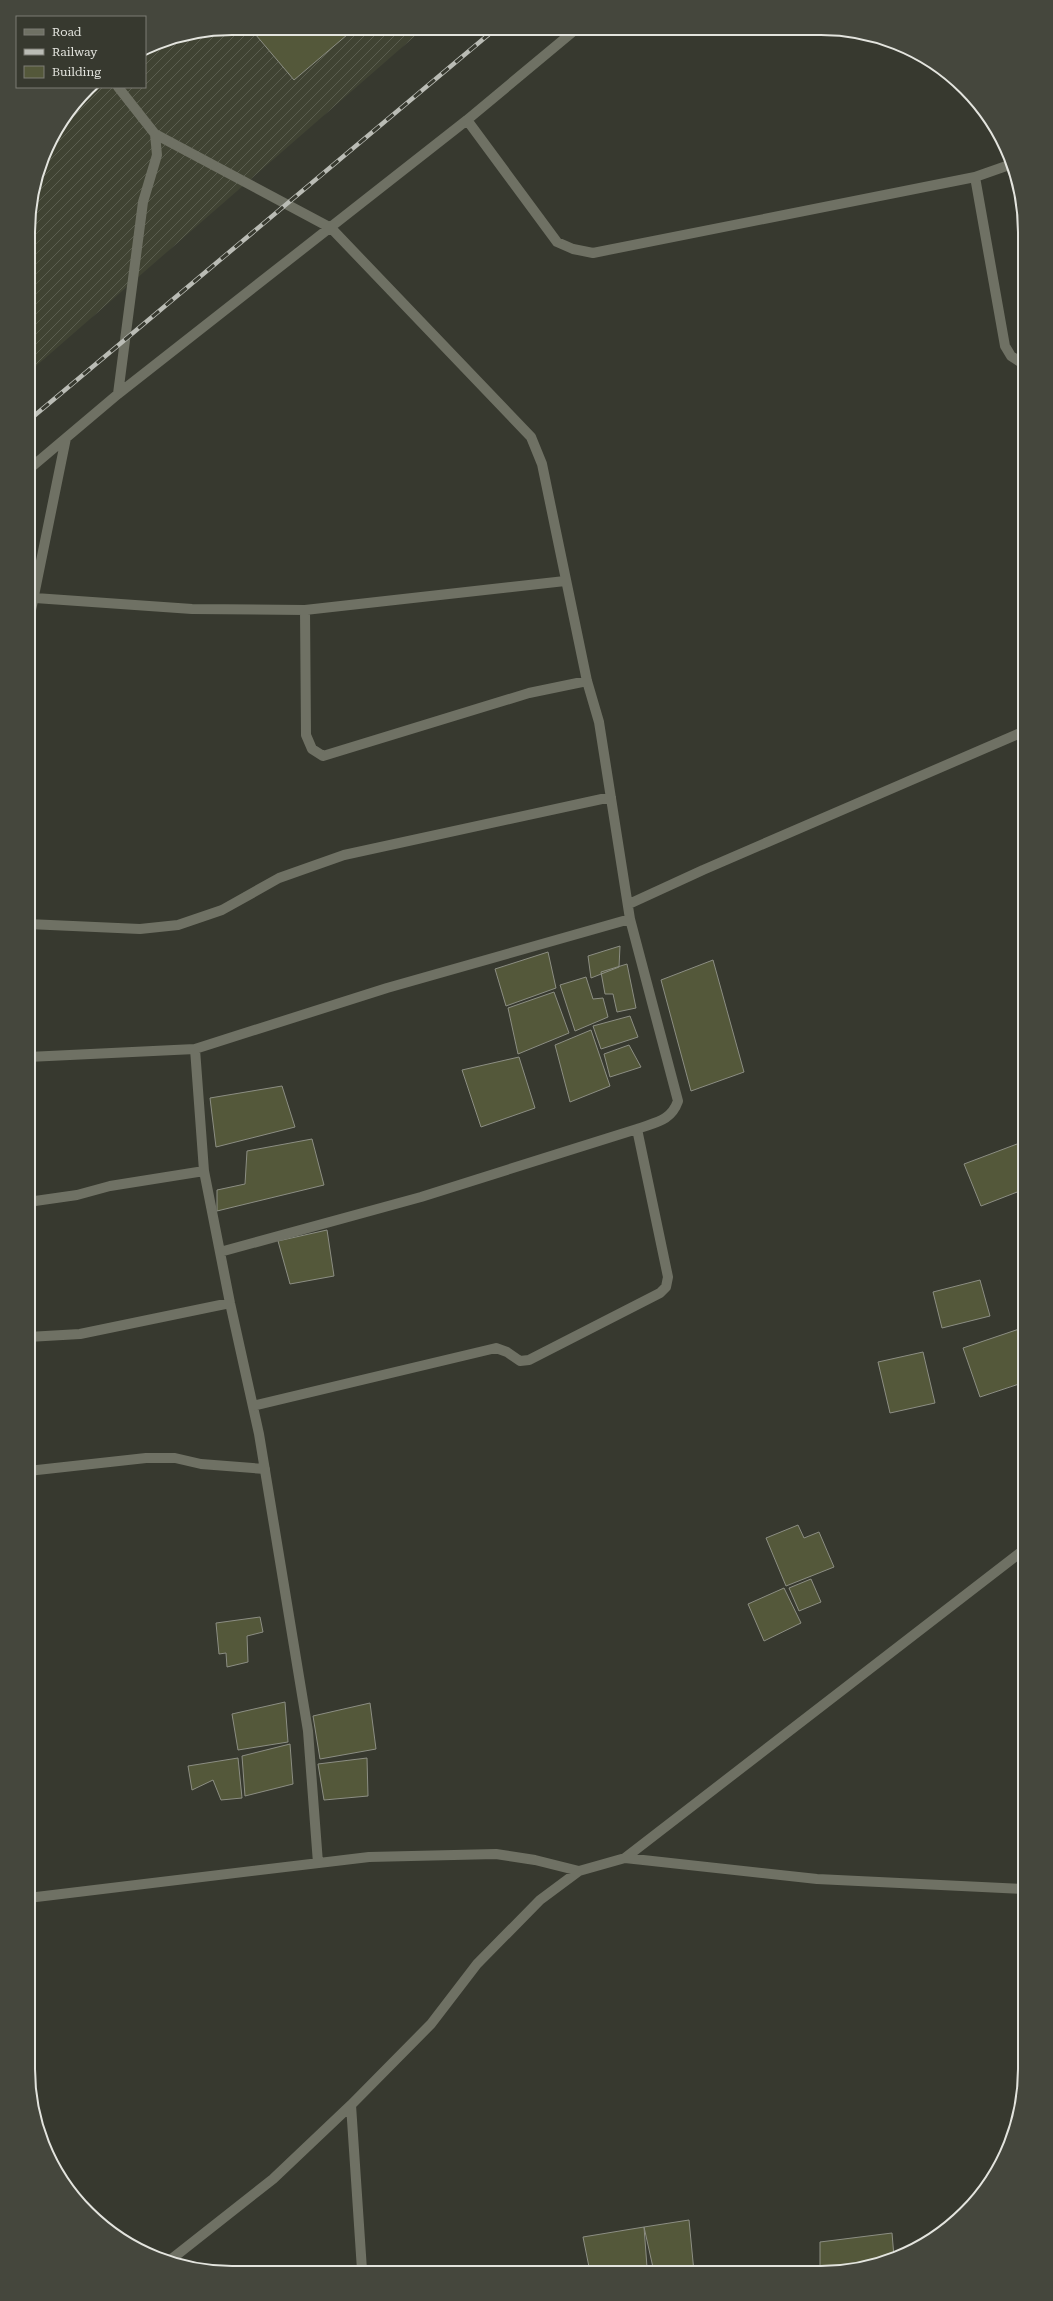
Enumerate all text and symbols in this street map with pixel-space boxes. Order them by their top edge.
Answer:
legend [16,16,146,88]
text: Road [52,25,82,39]
text: Railway [52,45,98,59]
text: Building [52,65,101,79]

